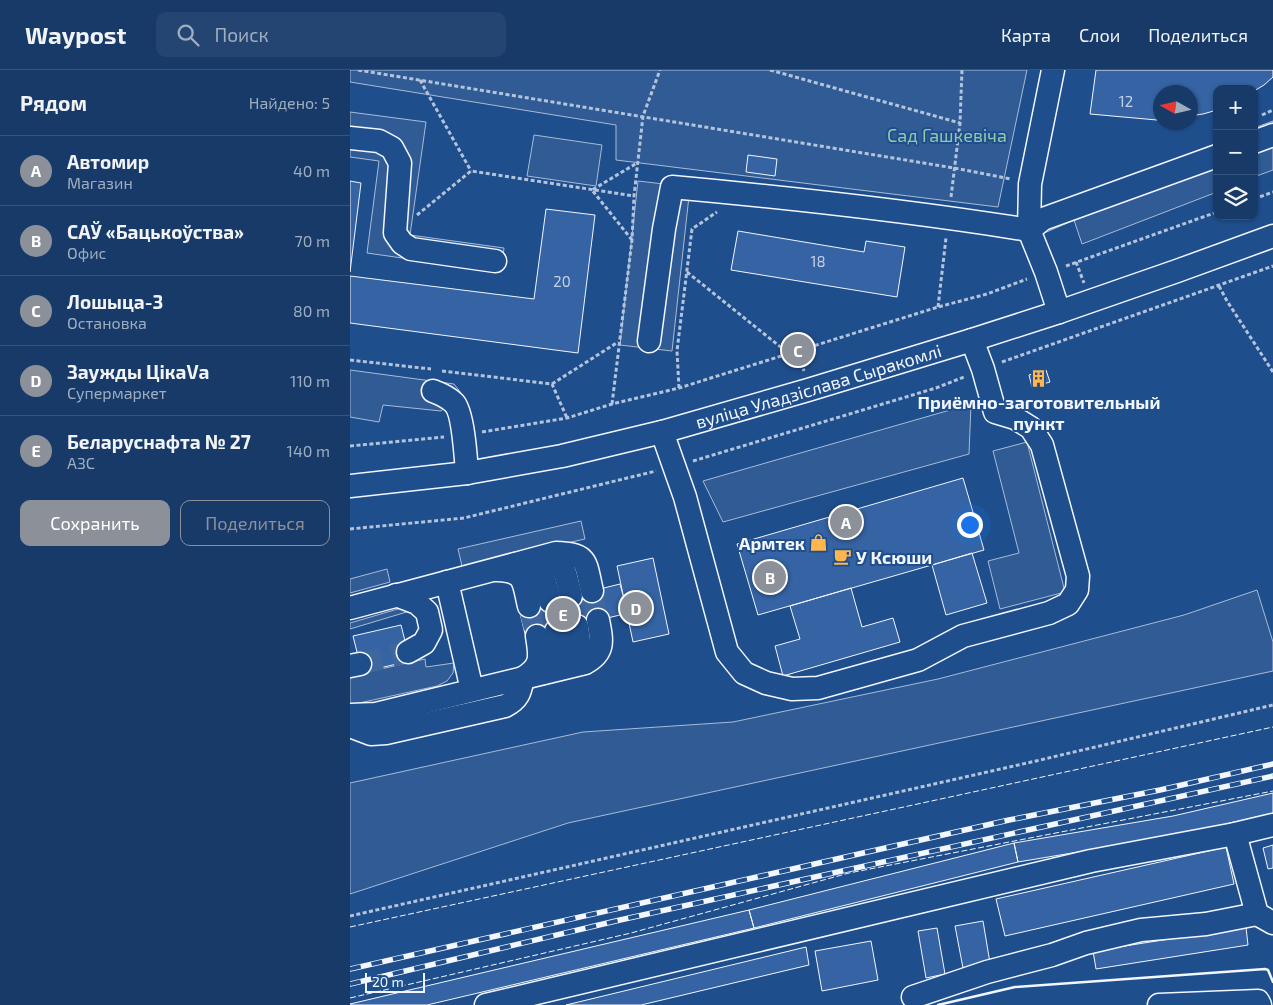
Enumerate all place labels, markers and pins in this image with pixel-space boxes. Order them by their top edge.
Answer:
pin: C [782,331,814,369]
building icon: Приёмно-заготовительный пункт [1029,369,1049,389]
place label: Приёмно-заготовительный пункт [918,391,1160,434]
pin: A [830,503,862,541]
place label: Армтек [739,532,805,554]
shop icon: Армтек [809,533,829,553]
place label: У Ксюши [856,546,932,568]
cafe icon: У Ксюши [832,547,852,567]
pin: B [754,558,786,596]
pin: D [620,589,652,627]
pin: E [547,595,579,633]

